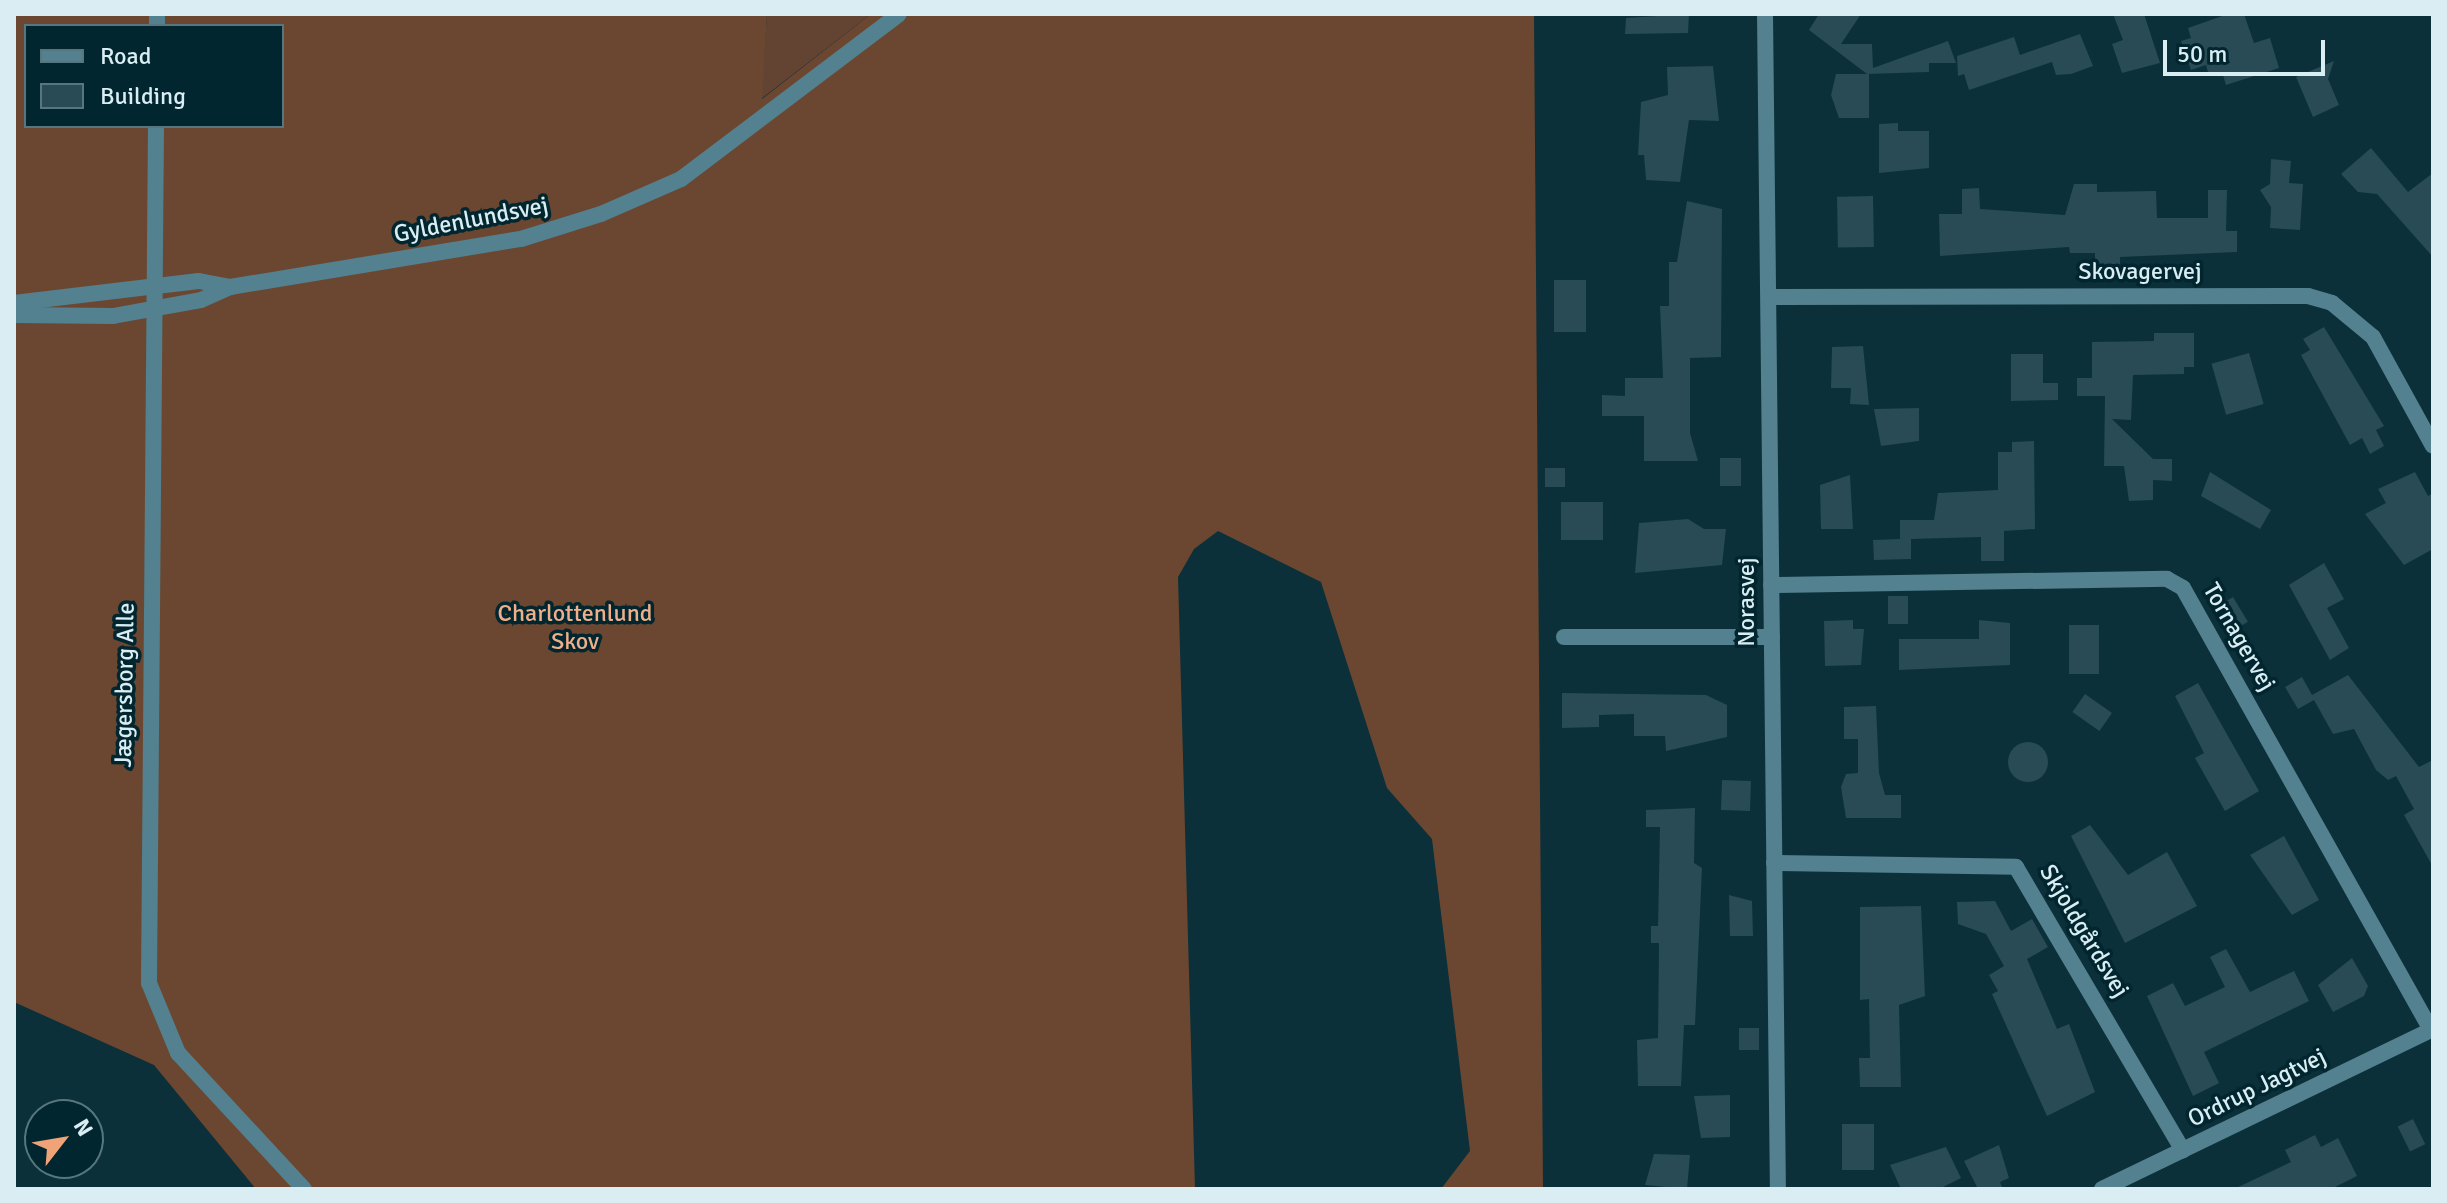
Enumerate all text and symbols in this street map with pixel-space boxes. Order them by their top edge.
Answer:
legend [24,24,284,128]
scale bar [2167,24,2329,74]
text: 50 m [2177,39,2227,69]
text: Road [100,41,151,71]
text: Building [100,81,186,111]
street label: Gyldenlundsvej [391,191,551,249]
street label: Skovagervej [2078,258,2202,286]
street label: Norasvej [1733,557,1761,647]
street label: Tornagervej [2197,578,2281,696]
park label: Charlottenlund Skov [497,600,653,656]
street label: Jægersborg Alle [109,602,141,768]
street label: Skjoldgårdsvej [2033,859,2135,1003]
street label: Ordrup Jagtvej [2183,1042,2331,1134]
north arrow [24,1099,104,1179]
text: N [68,1114,99,1141]

